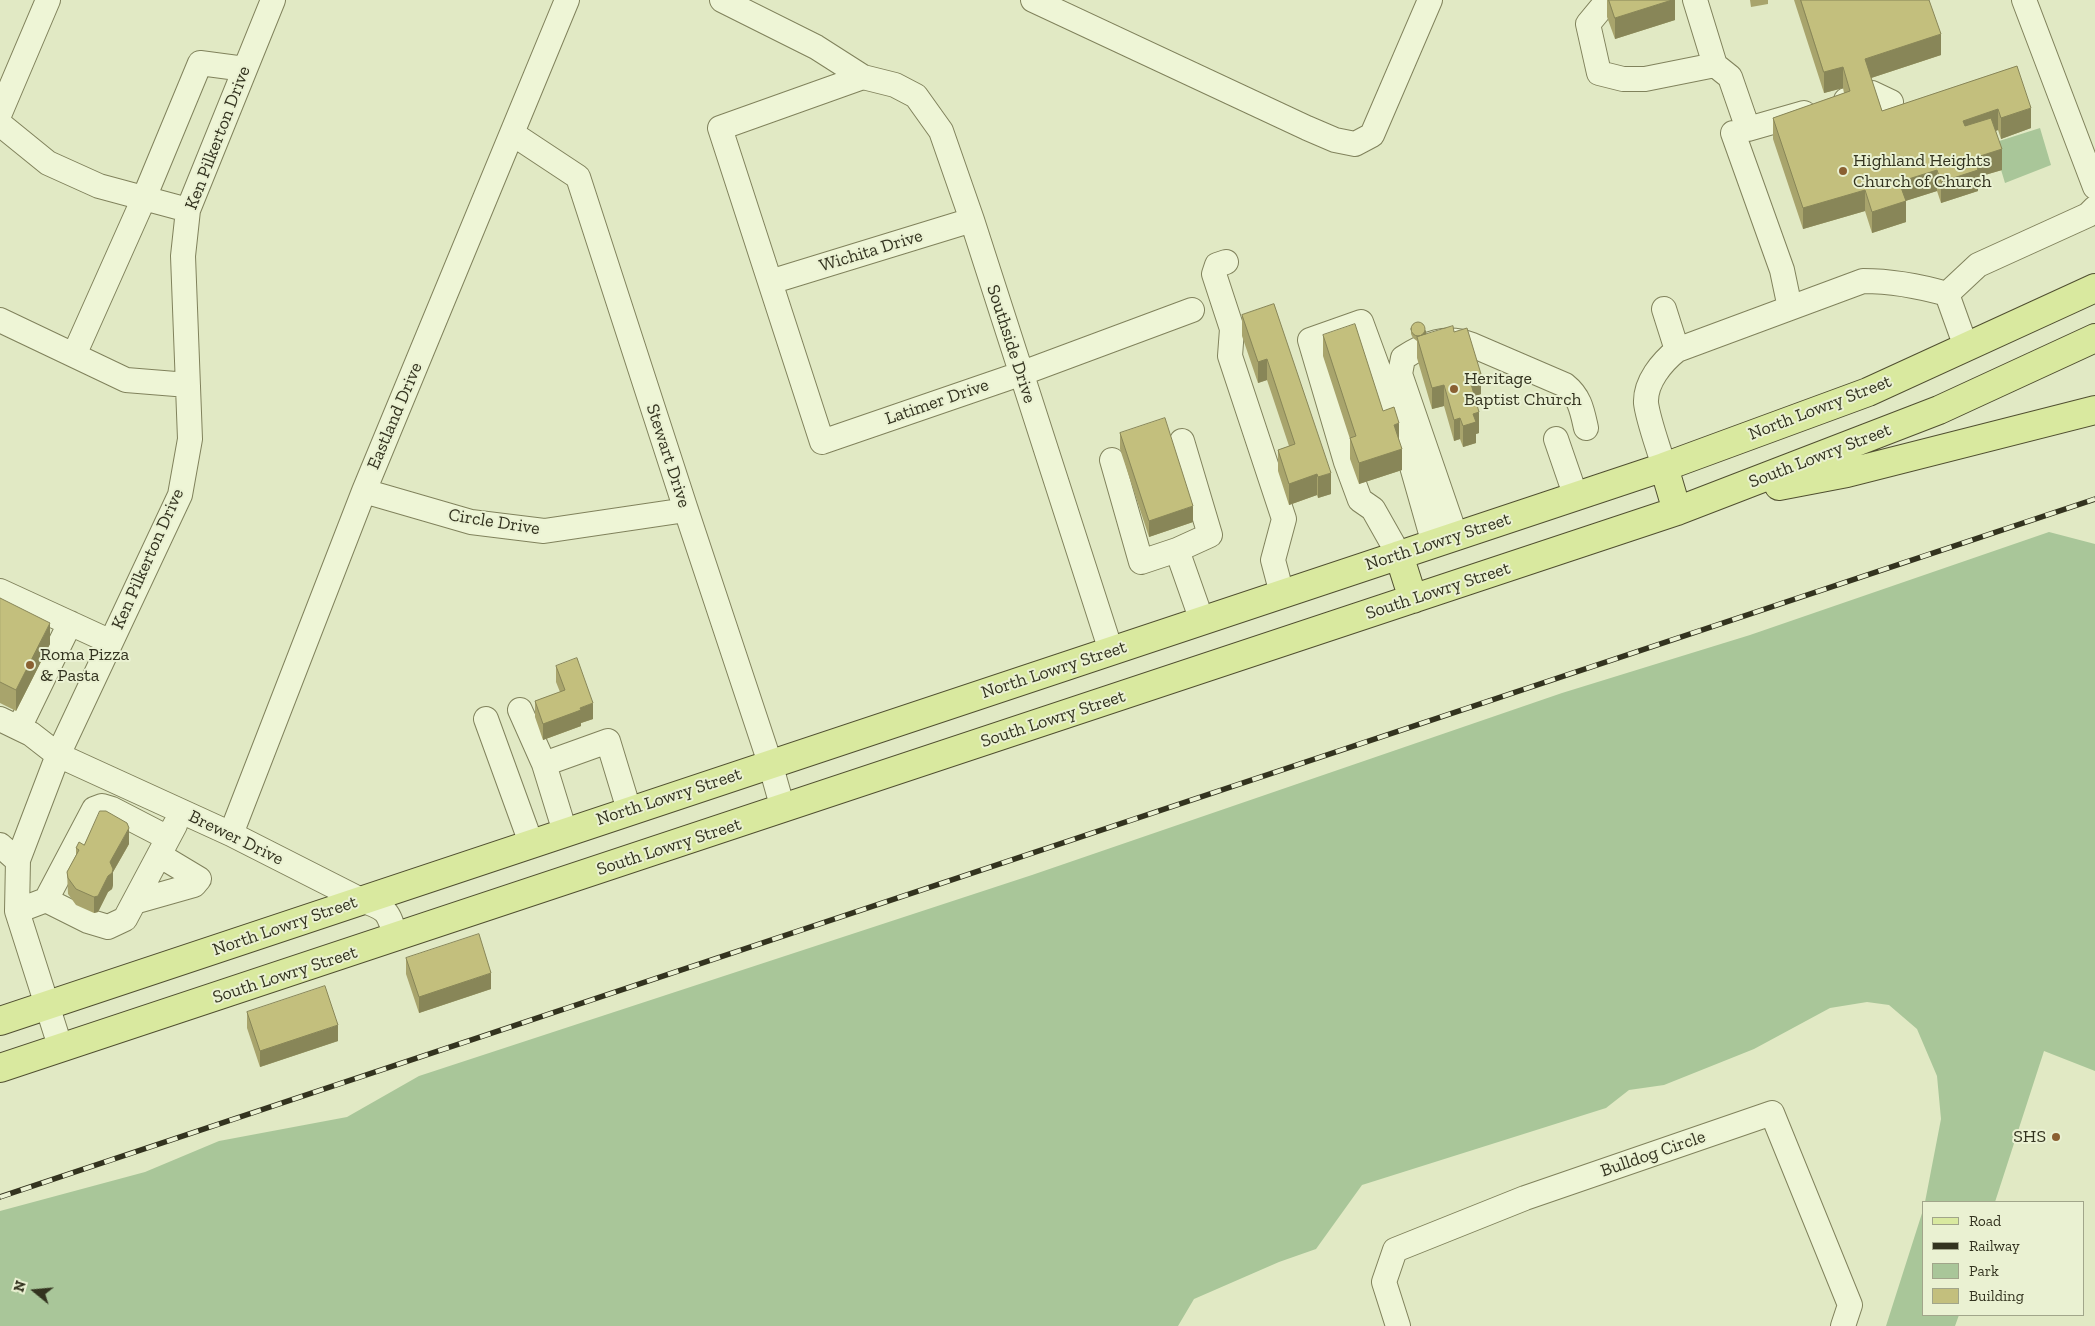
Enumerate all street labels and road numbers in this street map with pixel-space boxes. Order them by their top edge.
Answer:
street label: Ken Pilkerton Drive [181,63,255,213]
street label: Wichita Drive [817,225,925,277]
street label: Southside Drive [982,282,1040,406]
street label: Eastland Drive [363,359,427,473]
street label: North Lowry Street [1745,371,1895,445]
street label: Latimer Drive [882,374,992,430]
street label: Stewart Drive [641,401,695,511]
street label: South Lowry Street [1746,419,1894,493]
street label: Ken Pilkerton Drive [107,485,189,633]
street label: Circle Drive [447,504,541,540]
street label: North Lowry Street [1363,508,1513,576]
street label: South Lowry Street [1363,557,1513,625]
street label: North Lowry Street [979,636,1129,704]
street label: South Lowry Street [978,685,1128,753]
street label: North Lowry Street [594,763,744,831]
street label: Brewer Drive [185,806,287,870]
street label: South Lowry Street [594,813,744,881]
street label: North Lowry Street [210,891,360,961]
street label: South Lowry Street [210,941,360,1009]
street label: Bulldog Circle [1598,1126,1708,1182]

